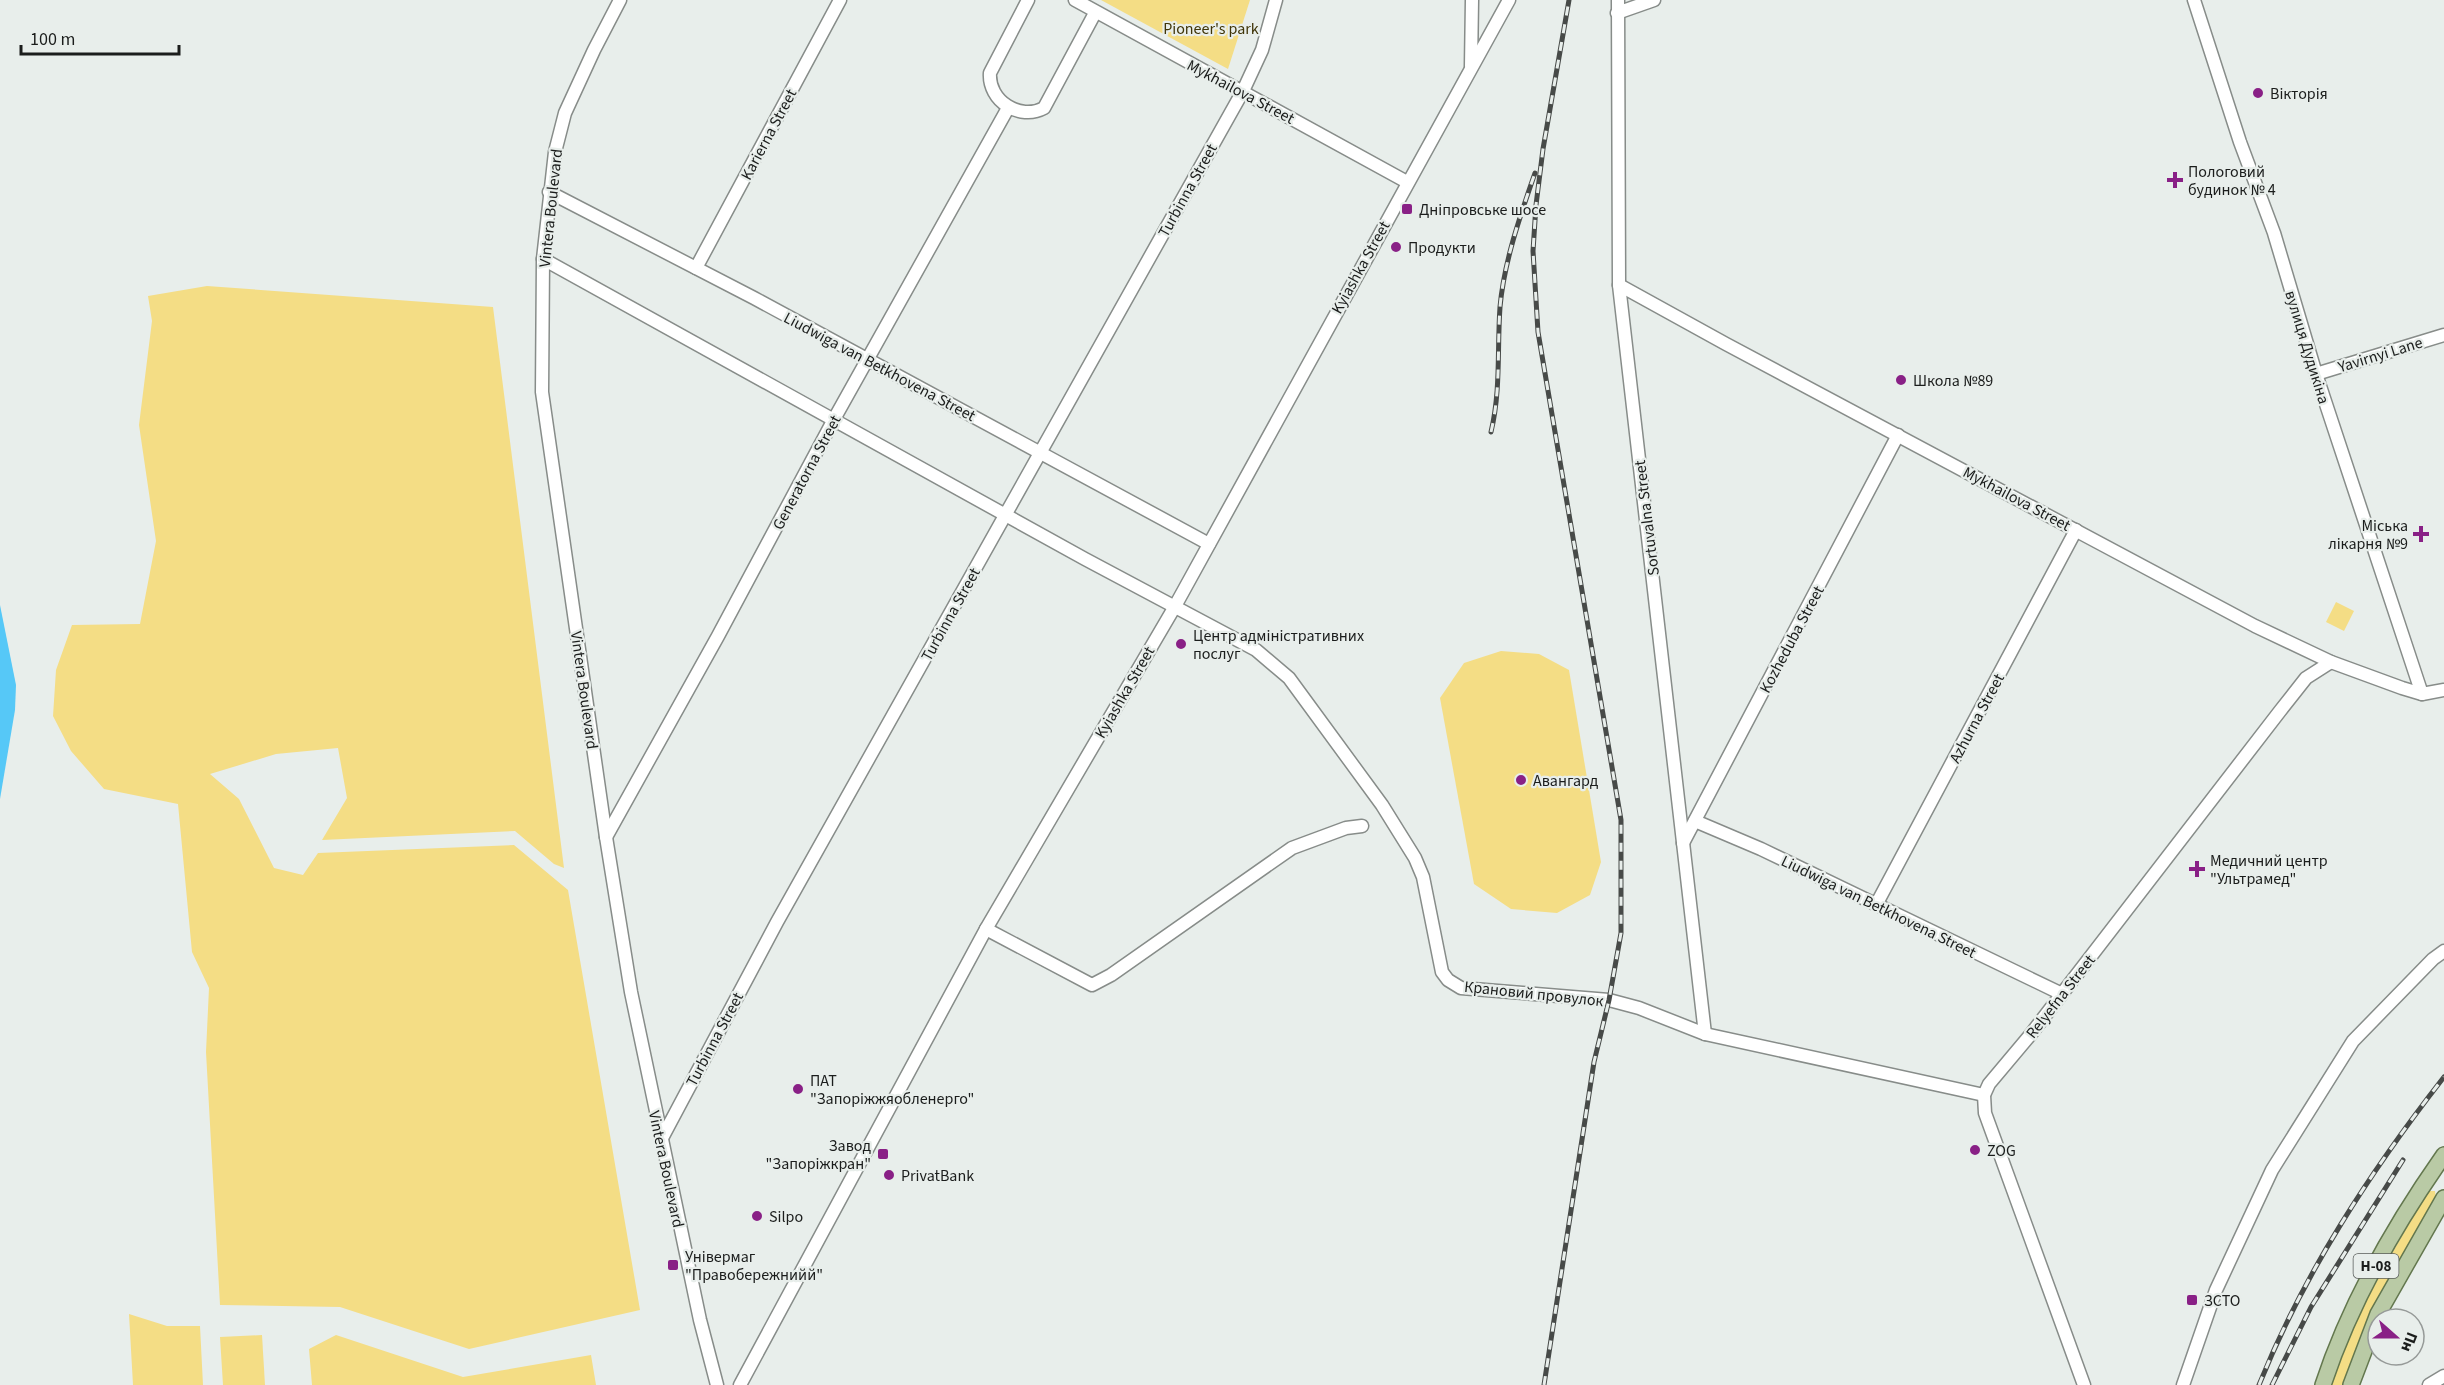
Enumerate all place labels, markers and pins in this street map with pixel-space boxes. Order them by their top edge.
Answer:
place label: Вікторія [2270,83,2328,105]
marker: Вікторія [2251,86,2265,100]
place label: Пологовий будинок № 4 [2188,161,2276,201]
marker: Пологовий будинок № 4 [2166,171,2184,189]
place label: Дніпровське шосе [1419,199,1546,221]
marker: Дніпровське шосе [1400,202,1414,216]
place label: Продукти [1408,237,1476,259]
marker: Продукти [1389,240,1403,254]
place label: Школа №89 [1913,370,1993,392]
marker: Школа №89 [1894,373,1908,387]
place label: Міська лікарня №9 [2328,515,2408,555]
marker: Міська лікарня №9 [2412,525,2430,543]
place label: Центр адміністративних послуг [1193,625,1364,665]
marker: Центр адміністративних послуг [1174,637,1188,651]
place label: Авангард [1533,770,1599,792]
marker: Авангард [1514,773,1528,787]
place label: Медичний центр "Ультрамед" [2210,850,2328,890]
marker: Медичний центр "Ультрамед" [2188,860,2206,878]
place label: ПАТ "Запоріжжяобленерго" [810,1070,974,1110]
marker: ПАТ "Запоріжжяобленерго" [791,1082,805,1096]
place label: Завод "Запоріжкран" [766,1135,871,1175]
place label: ZOG [1987,1140,2016,1162]
marker: ZOG [1968,1143,1982,1157]
marker: Завод "Запоріжкран" [876,1147,890,1161]
place label: PrivatBank [901,1165,974,1187]
marker: PrivatBank [882,1168,896,1182]
place label: Silpo [769,1206,803,1228]
marker: Silpo [750,1209,764,1223]
place label: Універмаг "Правобережнийй" [685,1246,823,1286]
marker: Універмаг "Правобережнийй" [666,1258,680,1272]
place label: ЗСТО [2204,1290,2240,1312]
marker: ЗСТО [2185,1293,2199,1307]

